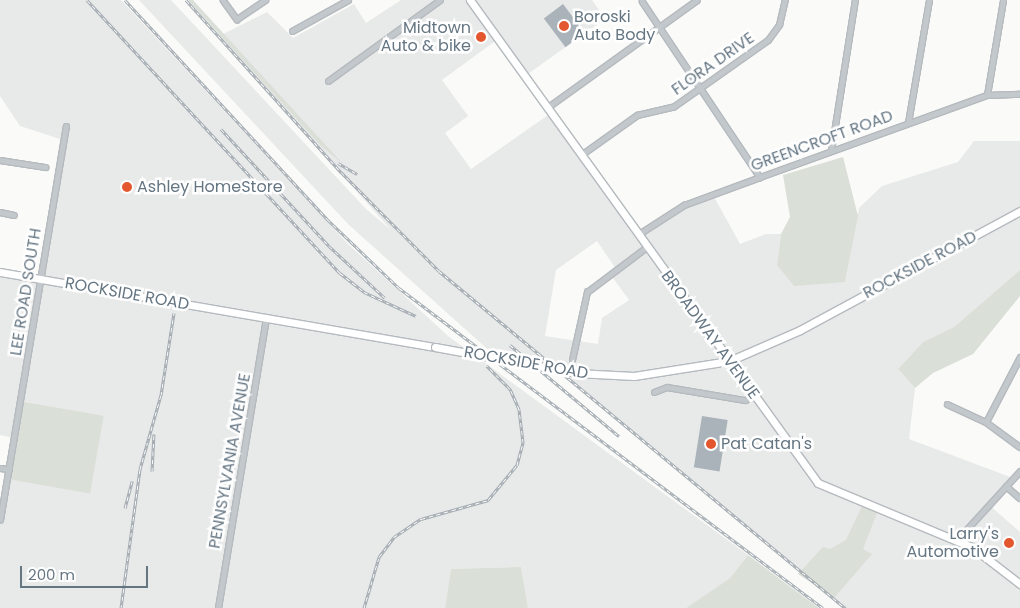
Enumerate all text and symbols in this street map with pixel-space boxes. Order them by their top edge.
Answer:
place label: Boroski Auto Body [574,7,655,45]
place label: Midtown Auto & bike [381,18,471,56]
marker: Boroski Auto Body [558,20,570,32]
street label: FLORA DRIVE [668,29,758,99]
marker: Midtown Auto & bike [475,31,487,43]
street label: GREENCROFT ROAD [748,106,896,176]
place label: Ashley HomeStore [137,177,283,197]
marker: Ashley HomeStore [121,181,133,193]
street label: LEE ROAD SOUTH [6,227,46,357]
street label: ROCKSIDE ROAD [860,227,980,303]
street label: BROADWAY AVENUE [657,267,763,403]
street label: ROCKSIDE ROAD [63,274,191,314]
street label: ROCKSIDE ROAD [462,343,590,383]
street label: PENNSYLVANIA AVENUE [205,372,255,550]
place label: Pat Catan's [721,434,812,454]
marker: Pat Catan's [705,438,717,450]
place label: Larry's Automotive [907,524,999,562]
marker: Larry's Automotive [1003,537,1015,549]
scale bar [22,556,150,588]
text: 200 m [28,564,75,585]

